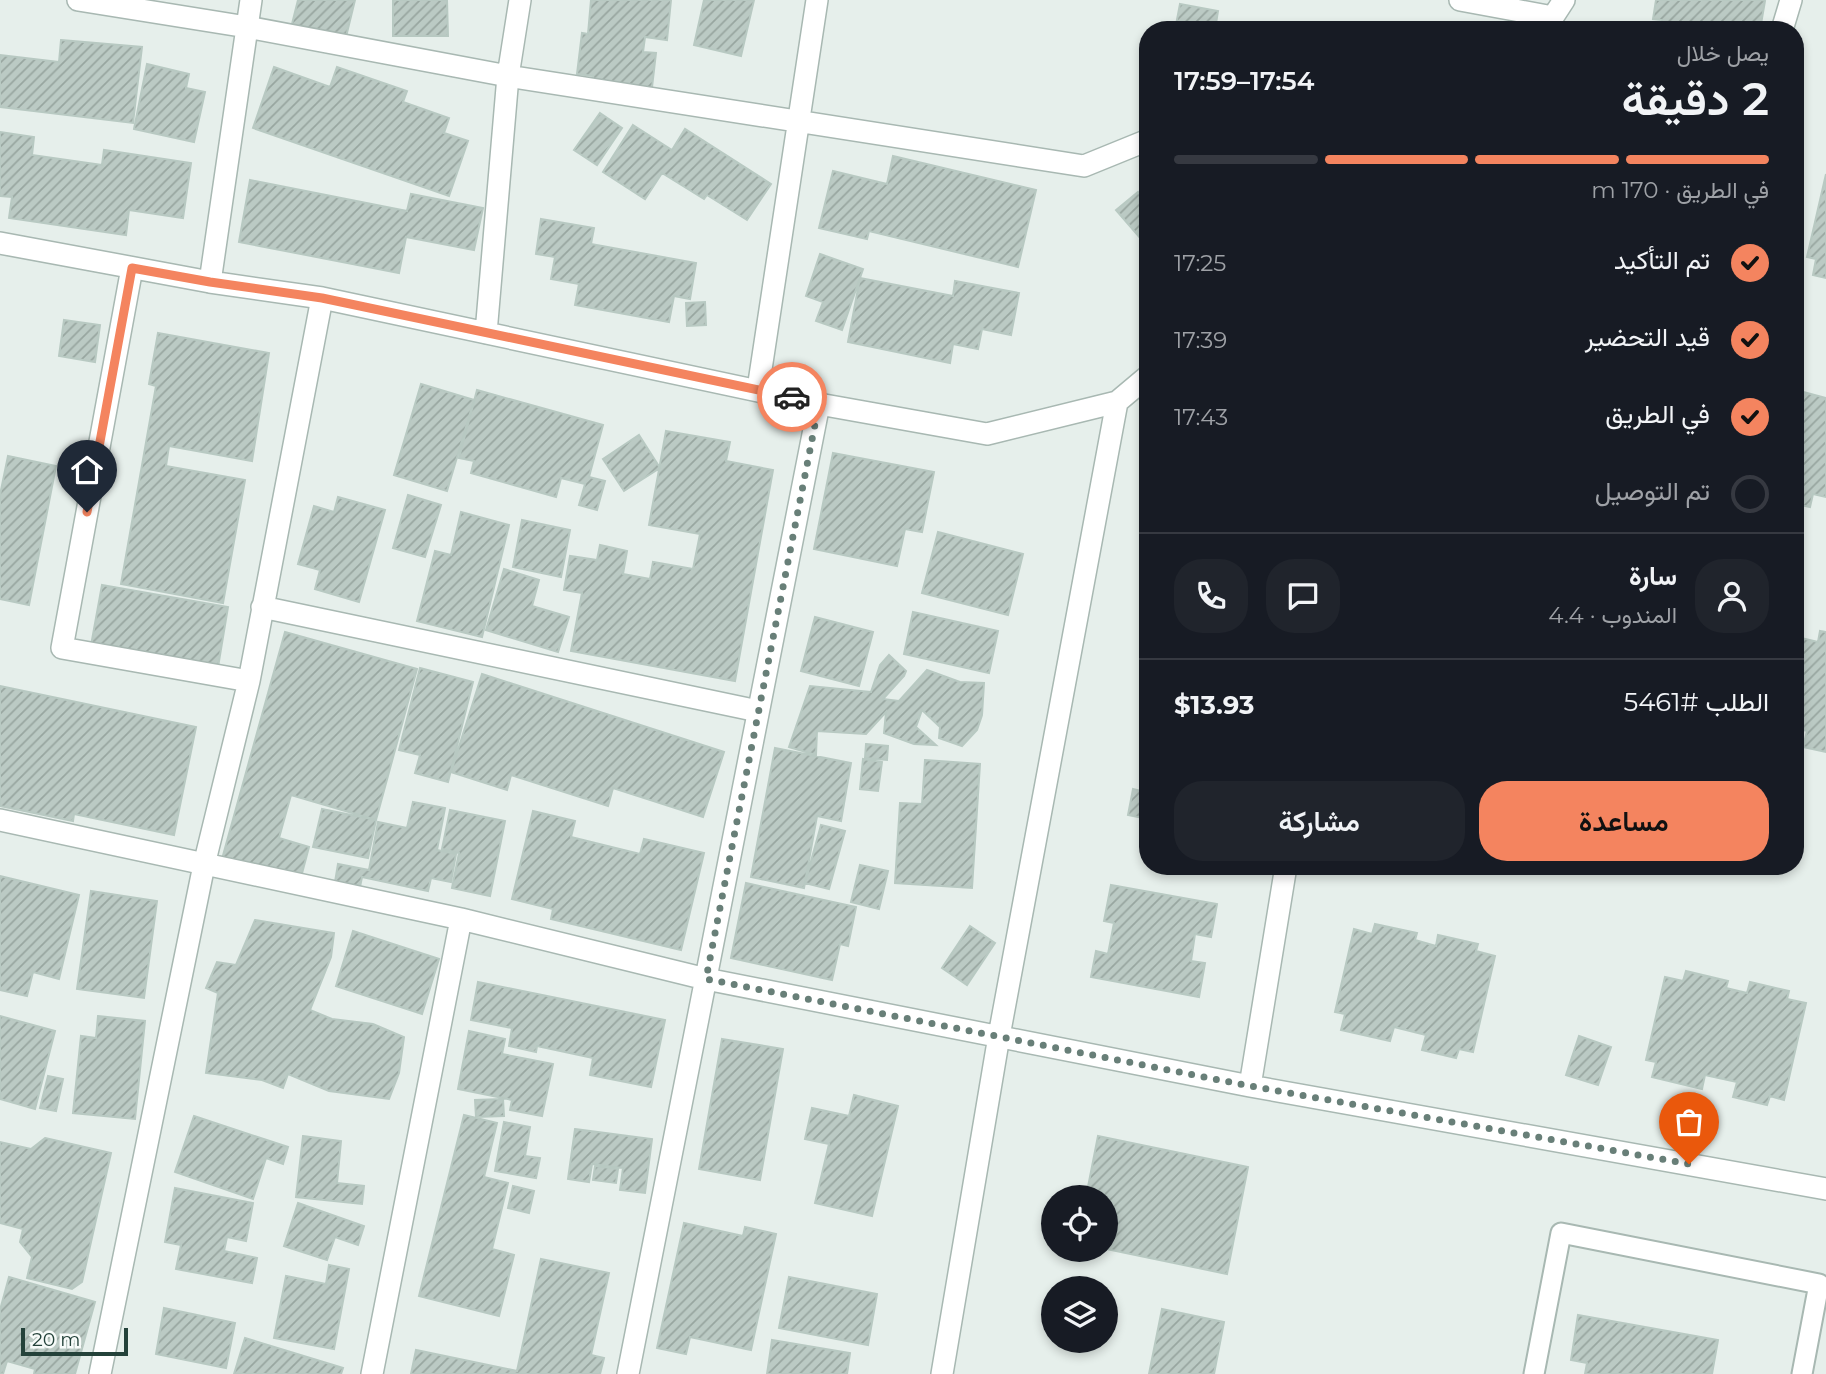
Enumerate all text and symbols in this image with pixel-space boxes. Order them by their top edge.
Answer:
text: يصل خلال [1677,39,1769,67]
text: 17:54–17:59 [1174,65,1314,97]
text: 2 دقيقة [1622,70,1769,127]
text: في الطريق · 170 m [1591,176,1769,204]
text: تم التأكيد [1614,244,1710,276]
icon: check [1731,244,1769,282]
text: 17:25 [1174,249,1226,277]
text: قيد التحضير [1585,321,1710,353]
icon: check [1731,321,1769,359]
text: 17:39 [1174,326,1227,354]
courier [757,362,827,432]
icon: car [773,378,811,416]
text: في الطريق [1605,398,1710,430]
icon: check [1731,398,1769,436]
text: 17:43 [1174,403,1228,431]
pin [57,440,117,512]
icon: home [68,451,106,489]
text: تم التوصيل [1595,475,1710,507]
button: phone [1174,559,1248,633]
button: chat [1266,559,1340,633]
button: person [1695,559,1769,633]
text: سارة [1629,560,1677,592]
text: المندوب · 4.4 [1548,601,1677,629]
text: الطلب #5461 [1623,686,1769,718]
text: $13.93 [1174,689,1254,721]
button: مشاركة [1174,781,1465,861]
button: مساعدة [1479,781,1769,861]
pin [1659,1092,1719,1164]
icon: bag [1670,1103,1708,1141]
map controls [1041,1185,1118,1353]
button: locate [1041,1185,1118,1262]
button: layers [1041,1276,1118,1353]
scale bar [21,1325,128,1357]
text: 20 m [32,1328,80,1351]

